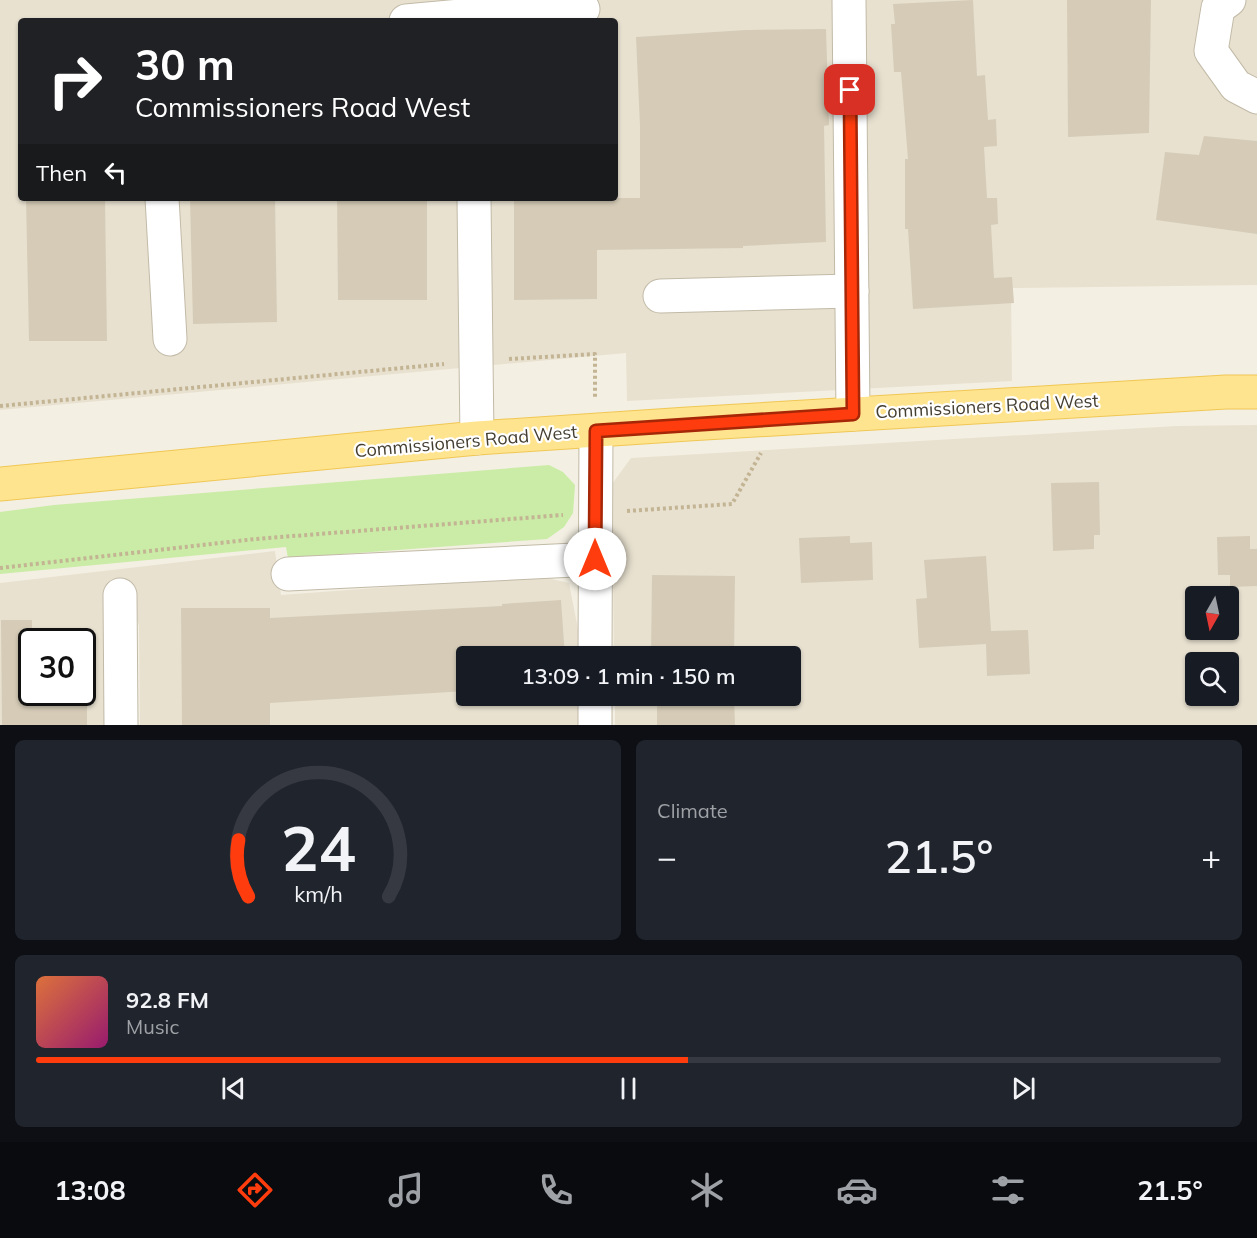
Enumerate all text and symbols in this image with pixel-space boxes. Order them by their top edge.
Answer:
text: 30 m [135,38,235,91]
icon: right [36,42,114,120]
pin [824,64,875,115]
icon: arrive [833,73,866,106]
text: Commissioners Road West [135,90,470,124]
icon: left [99,156,132,189]
text: Then [36,159,87,187]
street label: Commissioners Road West [875,389,1099,423]
street label: Commissioners Road West [354,420,578,462]
position arrow [563,527,627,591]
north arrow [1185,586,1239,640]
map controls [1185,586,1239,706]
speed limit sign: 30 [18,628,96,706]
button: search [1185,652,1239,706]
text: 13:09 · 1 min · 150 m [521,662,736,690]
text: Climate [657,798,728,823]
text: 24 [281,808,355,887]
text: 21.5° [885,828,993,884]
text: − [657,836,677,877]
text: + [1201,836,1221,877]
text: km/h [294,880,342,907]
text: 92.8 FM [126,986,209,1014]
text: Music [126,1014,179,1039]
icon: previous [217,1072,250,1105]
icon: pause [612,1072,645,1105]
icon: next [1007,1072,1040,1105]
icon: directions [234,1169,276,1211]
icon: music [385,1169,427,1211]
icon: phone [535,1169,577,1211]
icon: climate [686,1169,728,1211]
icon: car [836,1169,878,1211]
icon: filters [987,1169,1029,1211]
text: 13:08 [54,1173,126,1207]
text: 21.5° [1137,1173,1203,1207]

